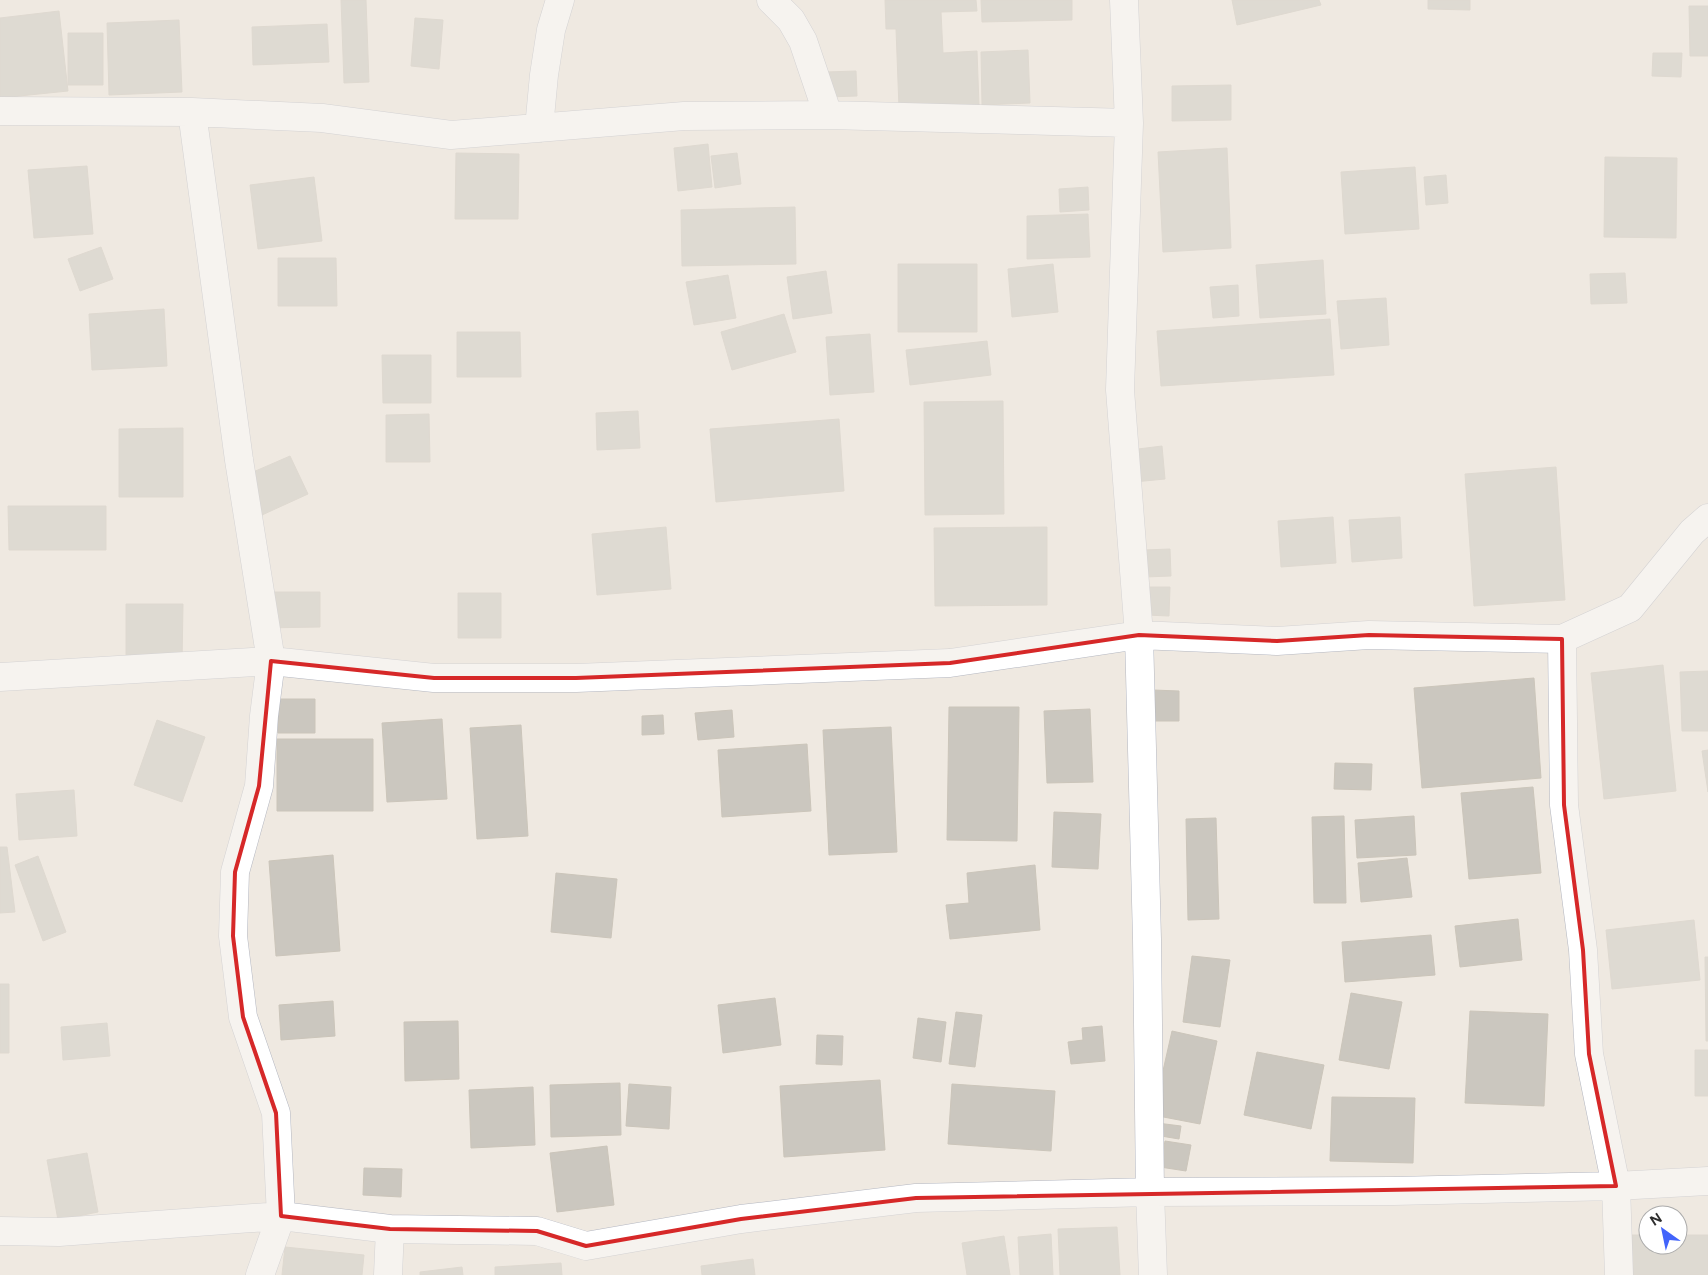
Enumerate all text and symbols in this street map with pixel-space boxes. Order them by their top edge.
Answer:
north arrow [1638,1205,1688,1255]
text: N [1647,1209,1665,1230]

